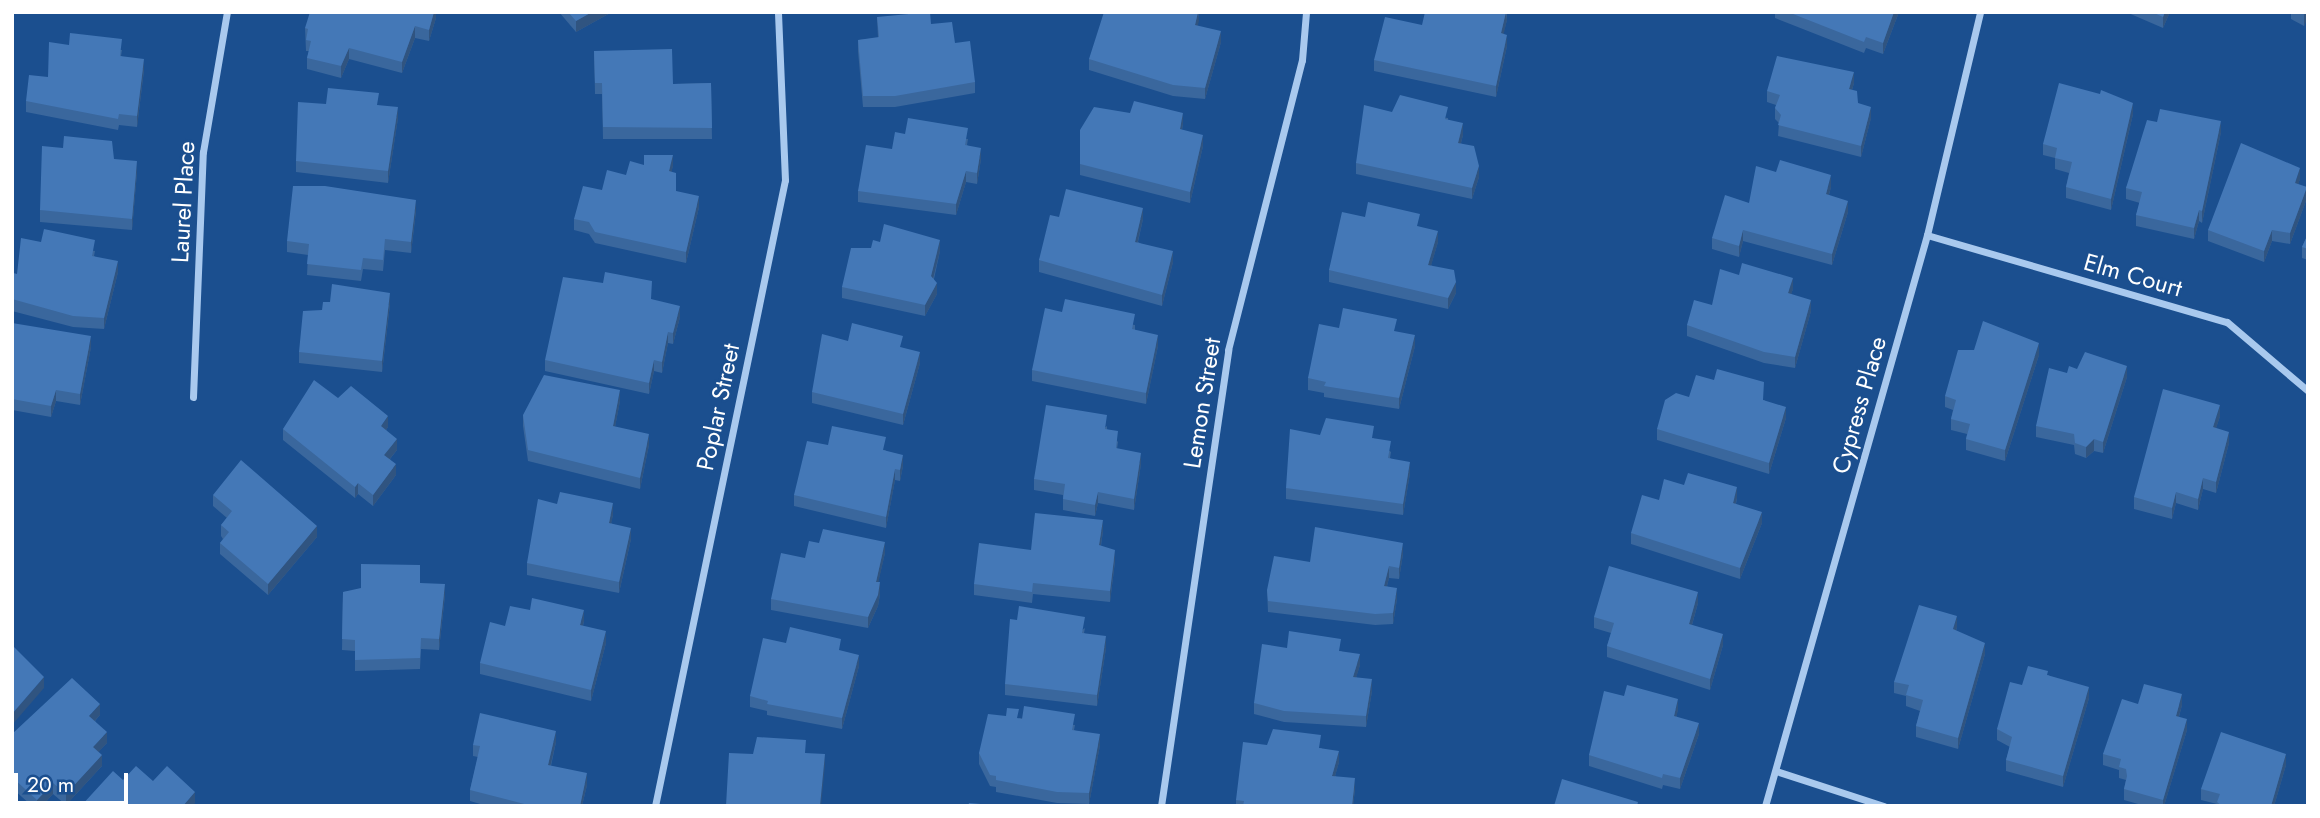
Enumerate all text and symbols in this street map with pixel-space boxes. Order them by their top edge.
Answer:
street label: Laurel Place [165,140,201,264]
street label: Elm Court [2081,247,2185,303]
street label: Cypress Place [1826,333,1892,477]
street label: Lemon Street [1177,336,1227,470]
street label: Poplar Street [691,341,745,473]
scale bar [18,758,131,802]
text: 20 m [27,770,74,800]

